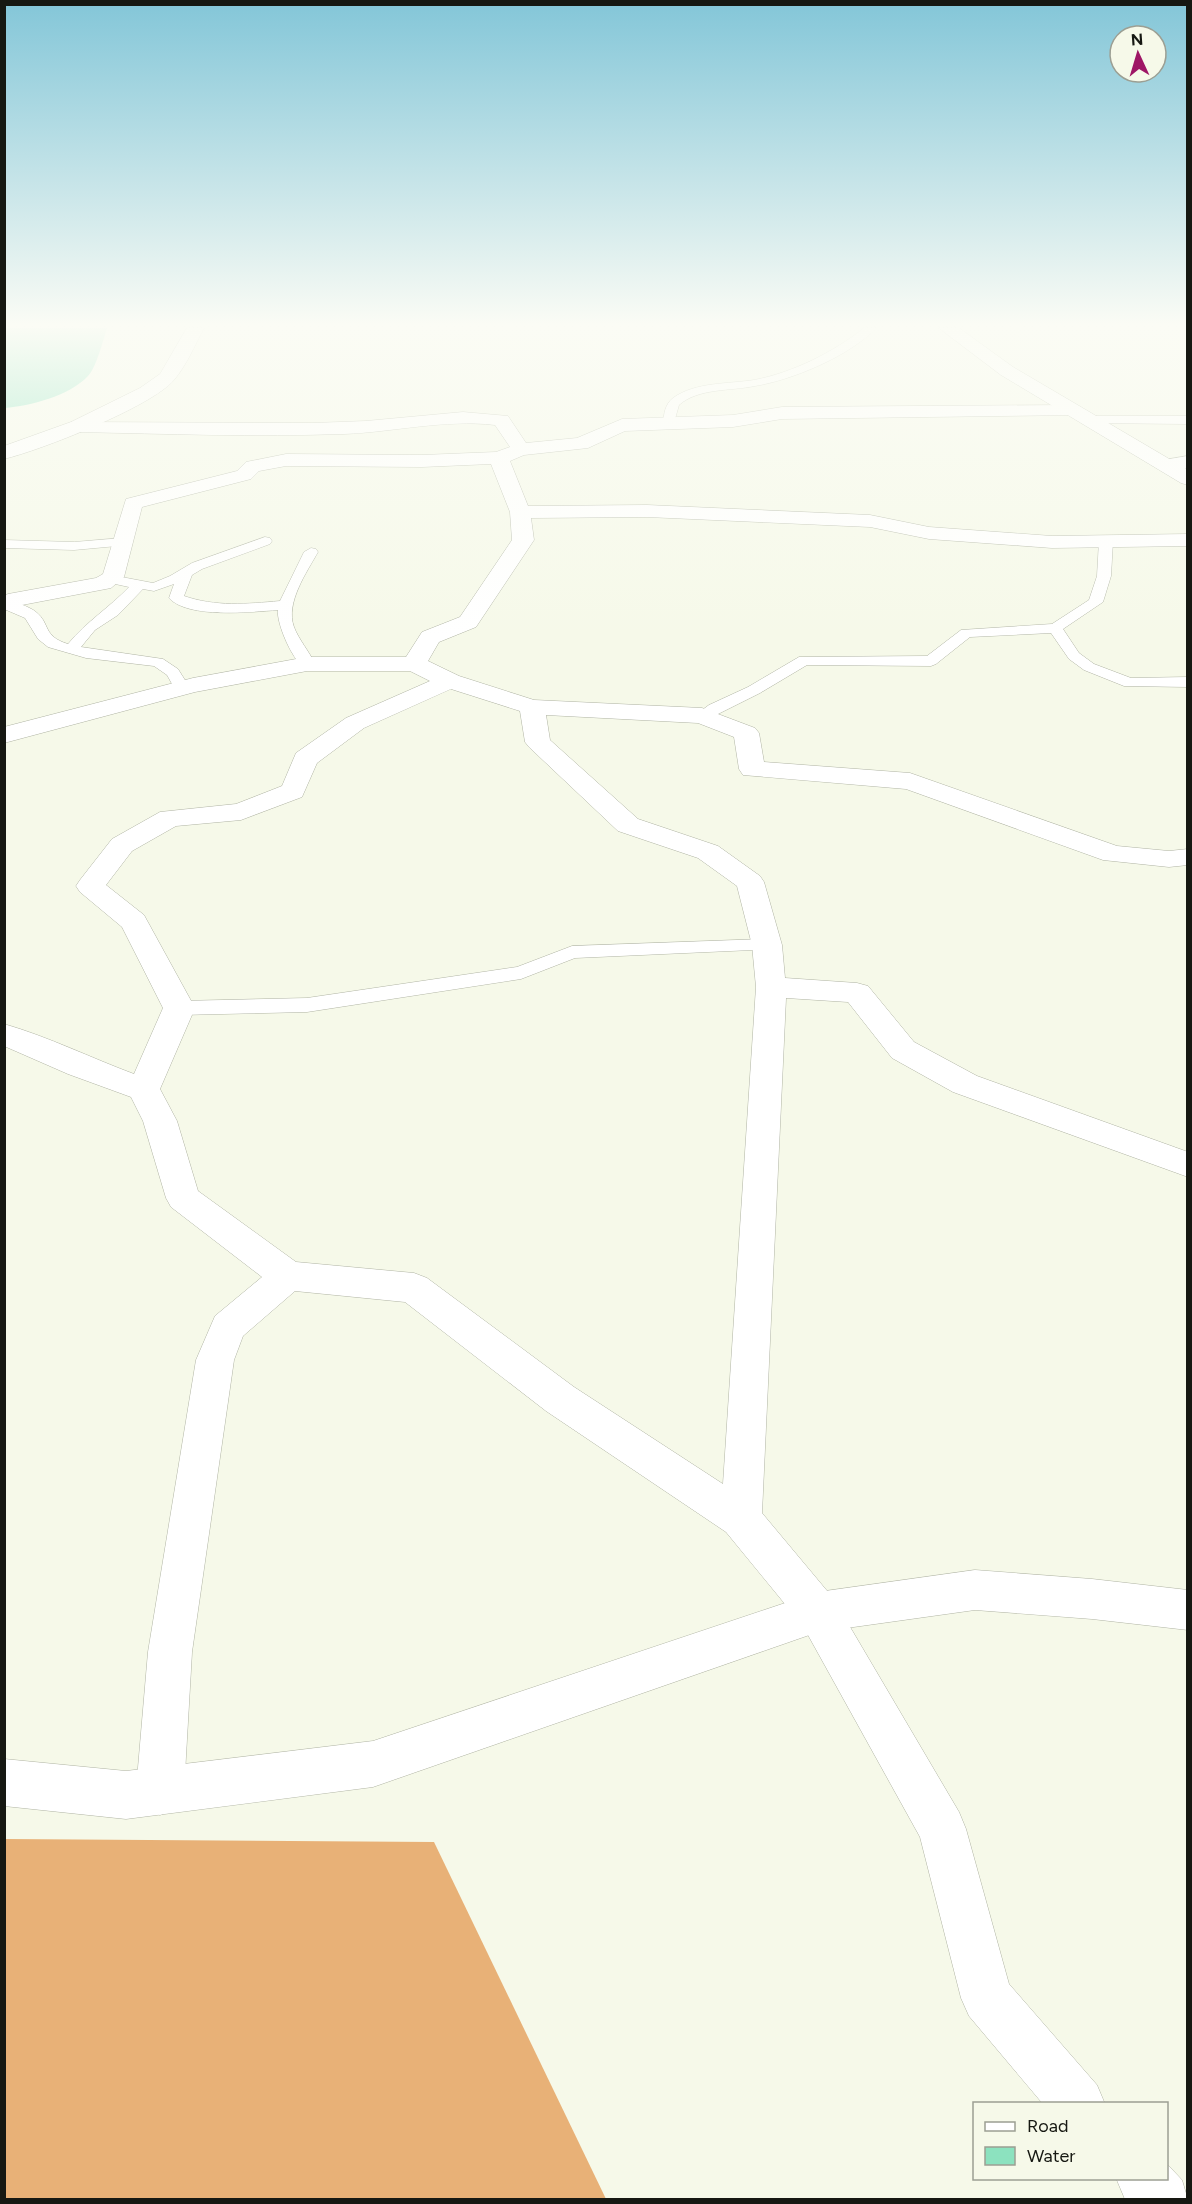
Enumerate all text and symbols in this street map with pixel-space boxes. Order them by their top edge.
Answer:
north arrow [1108,24,1168,84]
text: N [1130,30,1144,49]
legend [973,2102,1168,2180]
text: Road [1027,2115,1068,2137]
text: Water [1027,2145,1075,2167]

